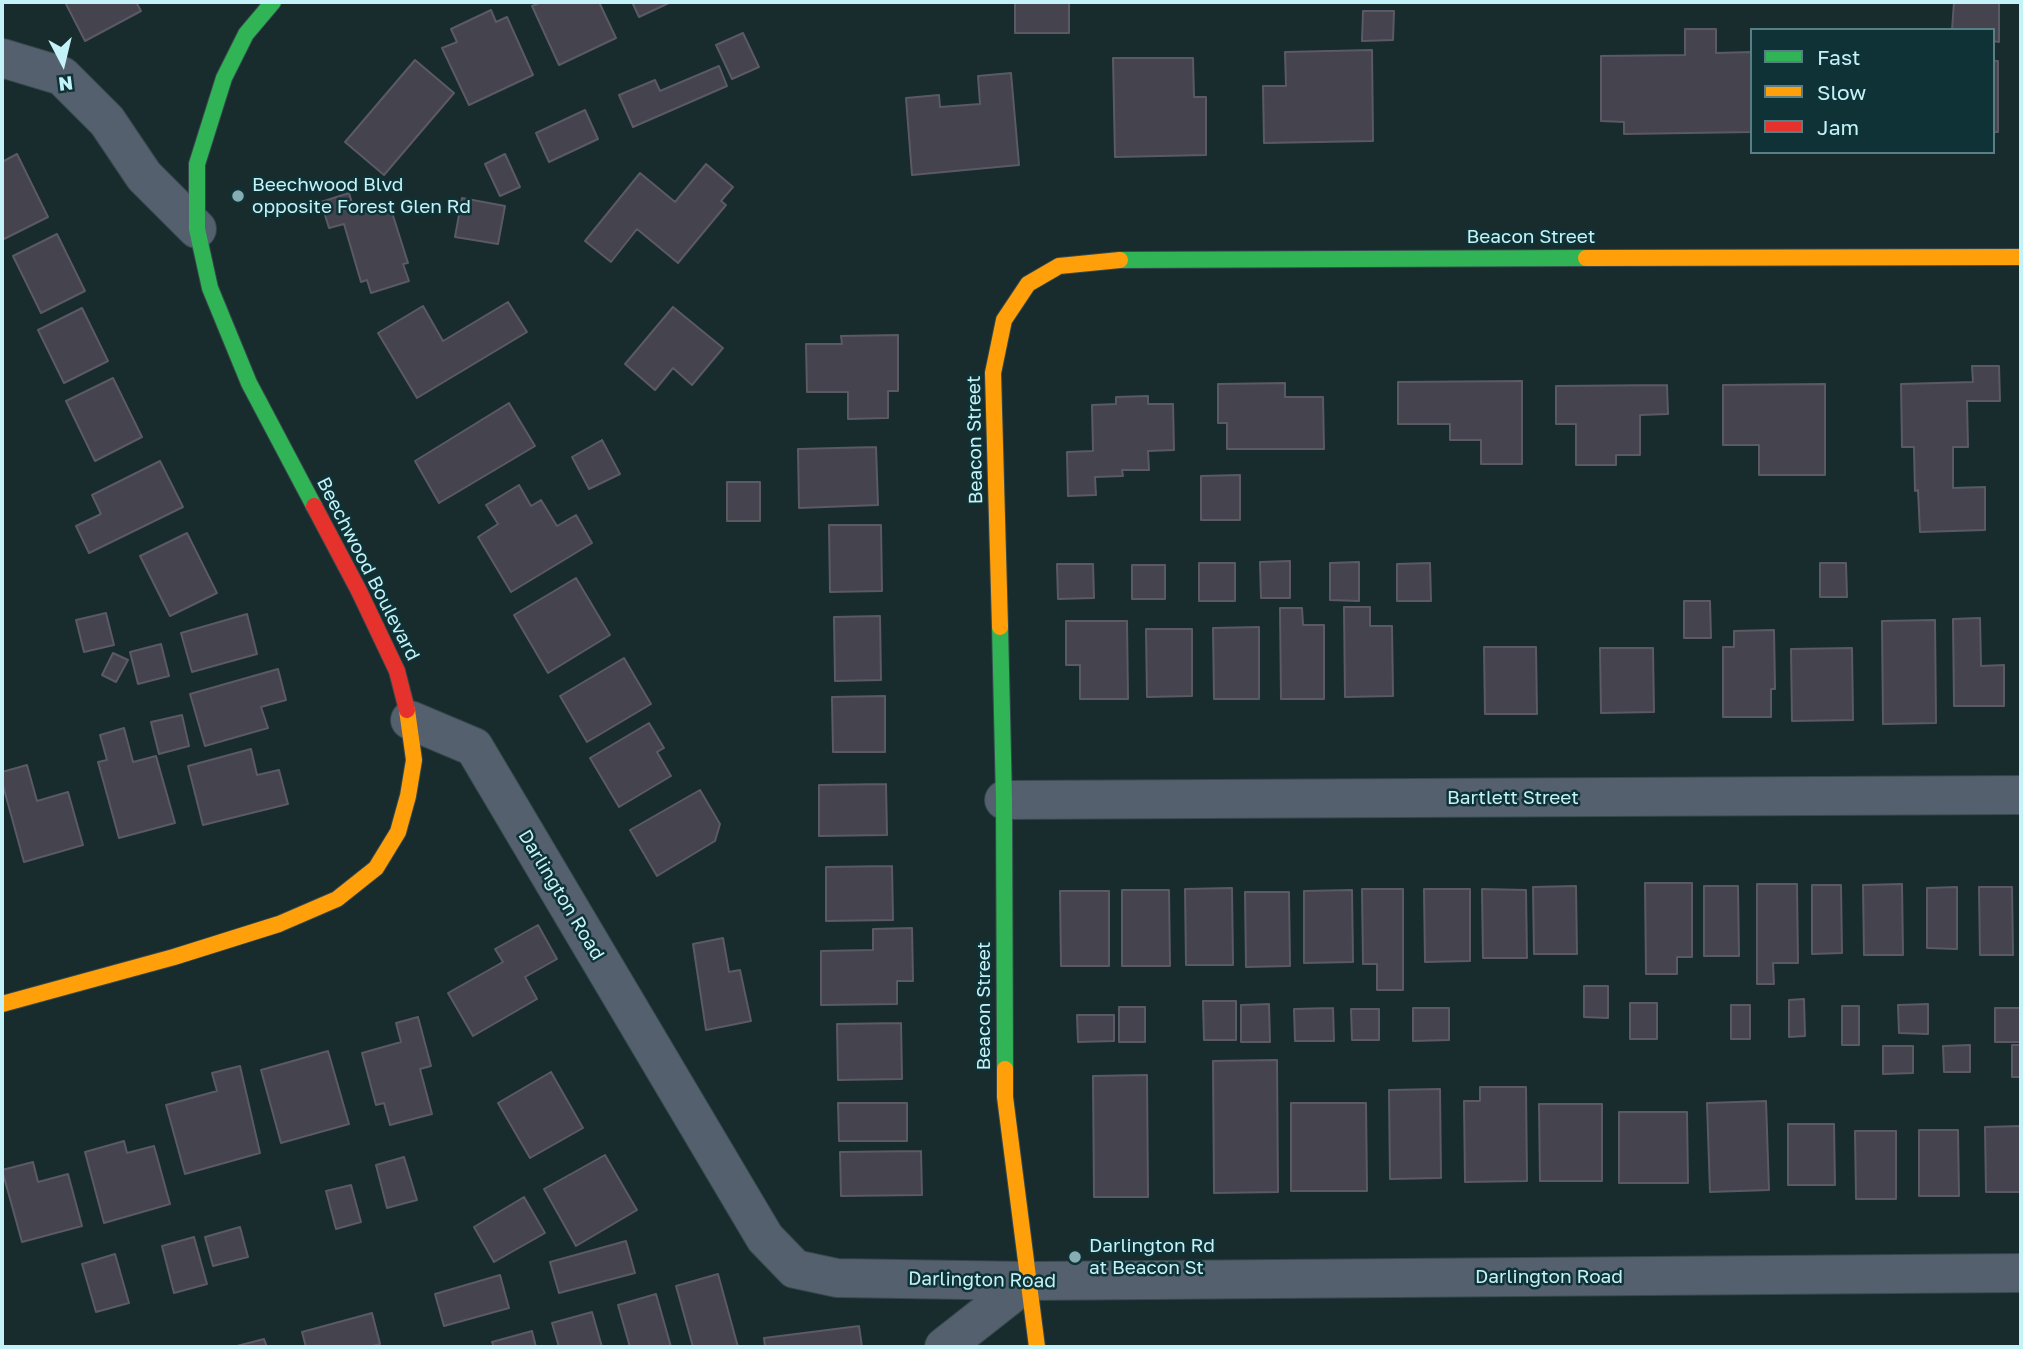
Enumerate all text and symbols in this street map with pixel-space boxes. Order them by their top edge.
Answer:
north arrow [28,28,98,98]
legend [1750,28,1995,154]
text: Fast [1817,44,1860,70]
text: N [57,72,74,97]
text: Slow [1817,79,1866,105]
text: Jam [1817,114,1859,140]
place label: Beechwood Blvd opposite Forest Glen Rd [252,174,471,218]
marker: Beechwood Blvd opposite Forest Glen Rd [230,188,246,204]
street label: Beacon Street [1467,226,1595,248]
street label: Beacon Street [962,375,988,505]
street label: Beechwood Boulevard [312,473,424,665]
street label: Bartlett Street [1447,787,1579,809]
street label: Darlington Road [513,826,609,964]
street label: Beacon Street [973,942,995,1070]
place label: Darlington Rd at Beacon St [1089,1235,1215,1279]
marker: Darlington Rd at Beacon St [1067,1249,1083,1265]
street label: Darlington Road [1475,1266,1623,1288]
street label: Darlington Road [908,1267,1056,1293]

